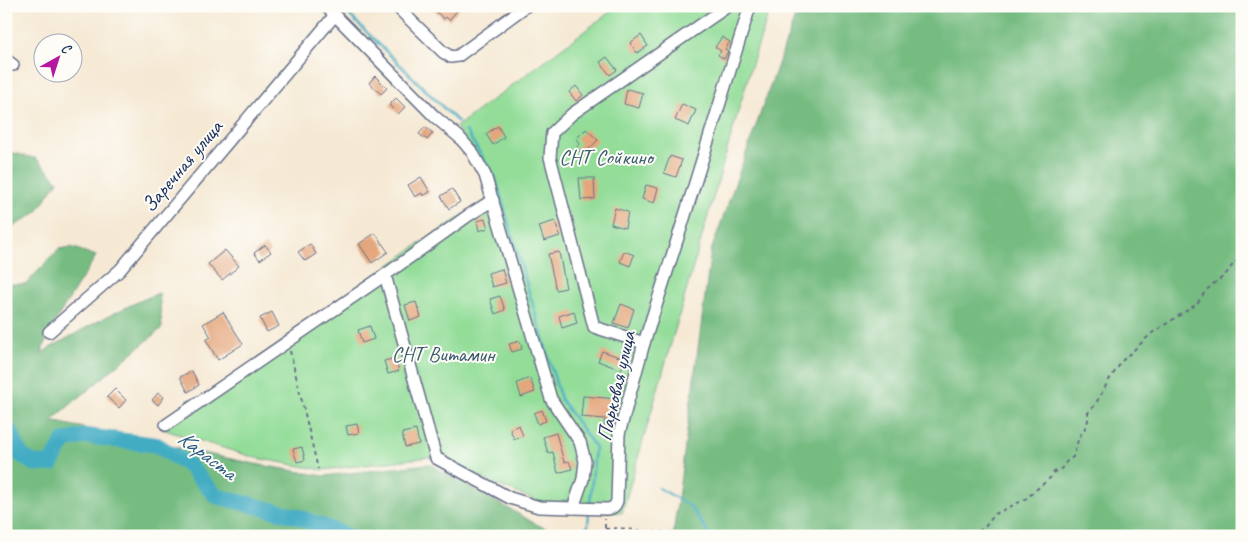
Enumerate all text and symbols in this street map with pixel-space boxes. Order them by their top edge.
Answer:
north arrow [32,32,82,82]
text: С [58,40,76,58]
street label: Заречная улица [136,113,229,217]
park label: СНТ Сойкино [559,144,655,170]
street label: Парковая улица [591,327,642,443]
park label: СНТ Витамин [392,341,496,367]
water label: Караста [172,424,244,488]

